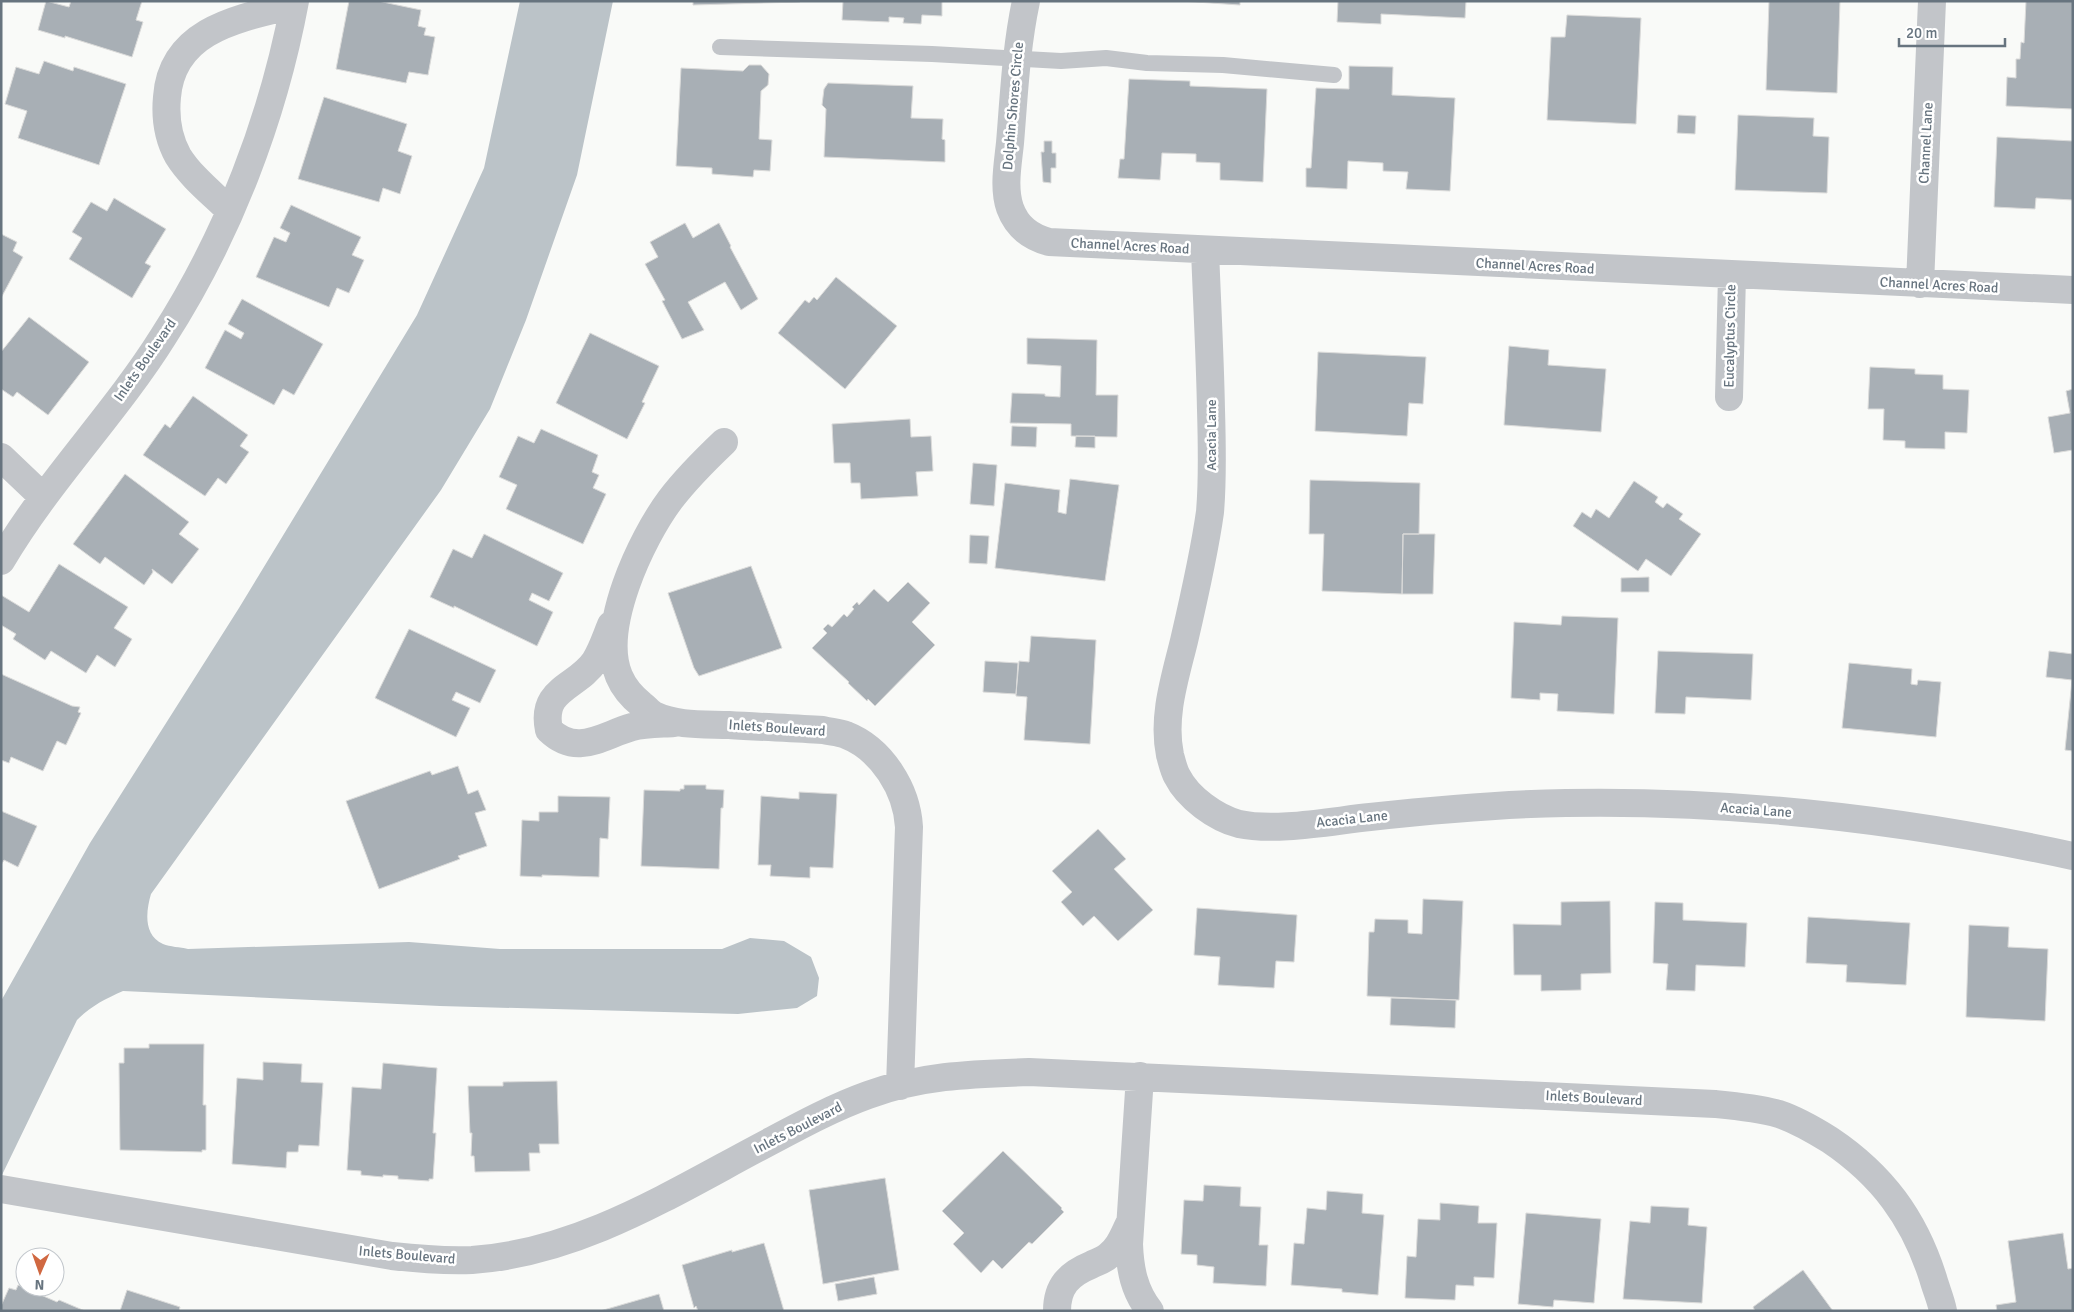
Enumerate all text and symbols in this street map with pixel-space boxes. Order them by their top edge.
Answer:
scale bar [1899,15,2005,47]
text: 20 m [1906,24,1937,42]
street label: Dolphin Shores Circle [999,41,1027,171]
street label: Channel Lane [1915,102,1937,184]
street label: Channel Acres Road [1070,234,1190,258]
street label: Channel Acres Road [1475,254,1595,278]
street label: Channel Acres Road [1879,273,1999,297]
street label: Eucalyptus Circle [1721,284,1739,388]
street label: Inlets Boulevard [110,315,180,405]
street label: Acacia Lane [1203,399,1220,471]
street label: Inlets Boulevard [728,716,826,740]
street label: Acacia Lane [1720,799,1792,821]
street label: Acacia Lane [1315,807,1389,831]
street label: Inlets Boulevard [1545,1087,1643,1109]
street label: Inlets Boulevard [751,1098,845,1158]
street label: Inlets Boulevard [358,1242,456,1268]
north arrow [15,1247,65,1297]
text: N [34,1276,45,1293]

